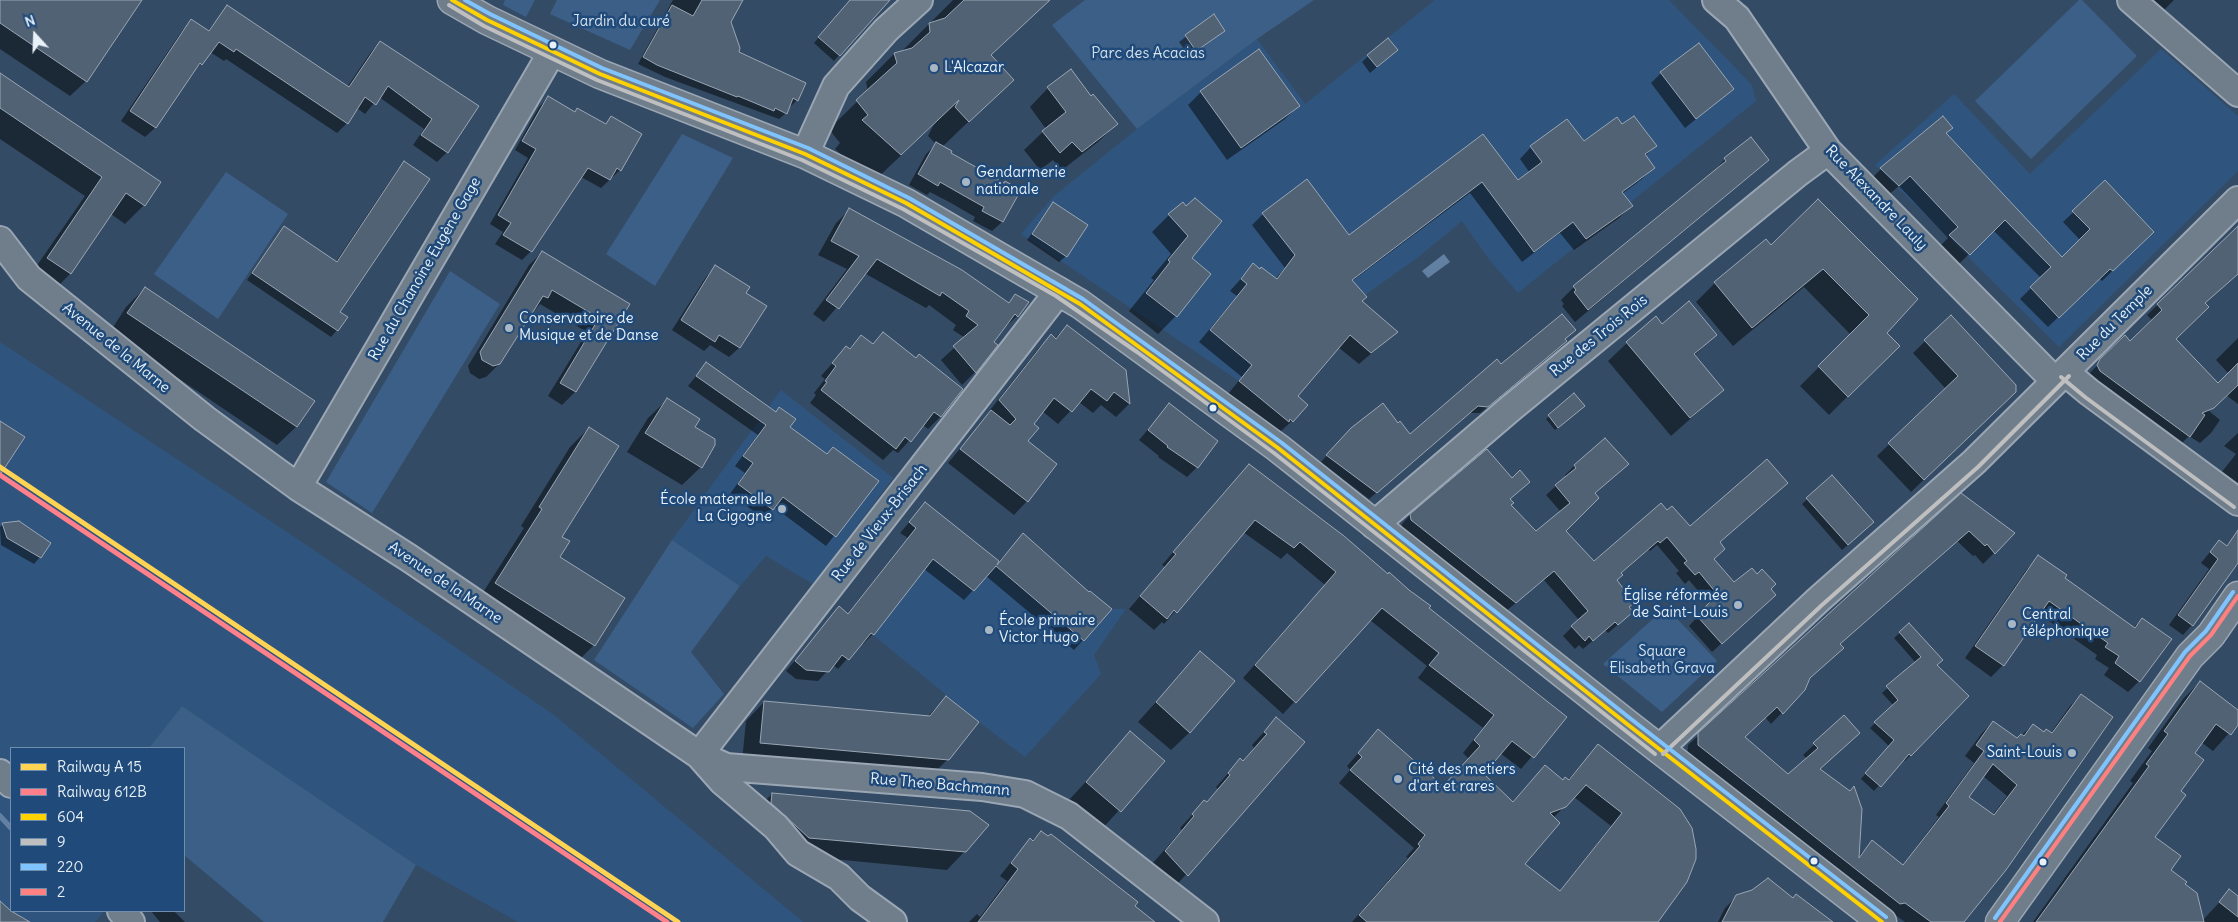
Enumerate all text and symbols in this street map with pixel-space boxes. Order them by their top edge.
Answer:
north arrow [10,10,60,60]
text: N [22,11,37,31]
park label: Jardin du curé [572,13,670,31]
unlabelled marker [548,40,558,50]
park label: Parc des Acacias [1091,45,1205,63]
place label: L'Alcazar [944,59,1004,77]
marker: L'Alcazar [928,62,940,74]
street label: Rue Alexandre Lauly [1821,142,1931,254]
place label: Gendarmerie nationale [976,164,1066,199]
street label: Rue du Chanoine Eugène Gage [365,174,485,364]
marker: Gendarmerie nationale [960,176,972,188]
street label: Rue du Temple [2074,282,2156,364]
street label: Rue des Trois Rois [1547,291,1651,381]
street label: Avenue de la Marne [59,299,173,397]
place label: Conservatoire de Musique et de Danse [519,310,659,345]
marker: Conservatoire de Musique et de Danse [503,322,515,334]
unlabelled marker [1208,403,1218,413]
street label: Rue de Vieux-Brisach [829,461,931,585]
place label: École maternelle La Cigogne [660,491,772,526]
marker: École maternelle La Cigogne [776,503,788,515]
street label: Avenue de la Marne [385,538,505,628]
place label: Église réformée de Saint-Louis [1623,587,1728,622]
marker: Église réformée de Saint-Louis [1732,599,1744,611]
place label: Central téléphonique [2022,606,2109,641]
place label: École primaire Victor Hugo [999,612,1095,647]
marker: Central téléphonique [2006,618,2018,630]
marker: École primaire Victor Hugo [983,624,995,636]
park label: Square Elisabeth Grava [1609,643,1715,678]
place label: Saint-Louis [1987,744,2062,762]
legend [10,747,185,912]
marker: Saint-Louis [2066,747,2078,759]
text: Railway A 15 [57,757,142,776]
place label: Cité des metiers d'art et rares [1408,761,1516,796]
street label: Rue Theo Bachmann [869,770,1011,800]
marker: Cité des metiers d'art et rares [1392,773,1404,785]
text: Railway 612B [57,782,147,801]
text: 604 [57,807,84,826]
text: 9 [57,832,66,851]
unlabelled marker [1809,856,1819,866]
text: 220 [57,857,83,876]
unlabelled marker [2038,857,2048,867]
text: 2 [57,882,65,901]

